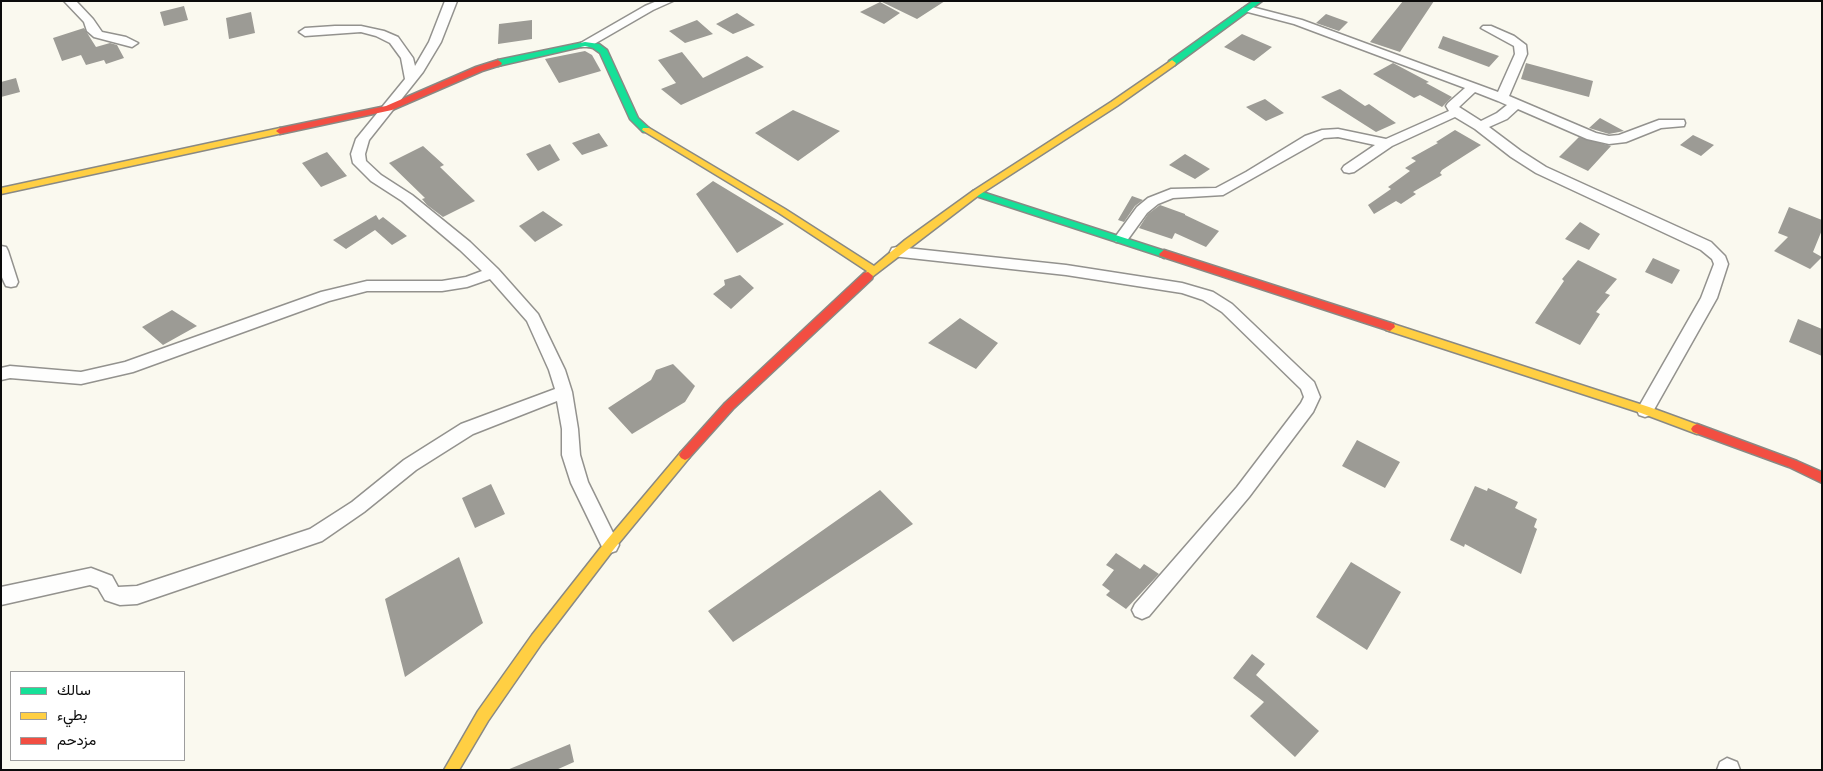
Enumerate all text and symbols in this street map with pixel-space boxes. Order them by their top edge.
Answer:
legend [10,671,185,761]
text: سالك [57,679,91,700]
text: بطيء [57,704,87,725]
text: مزدحم [57,729,96,750]

